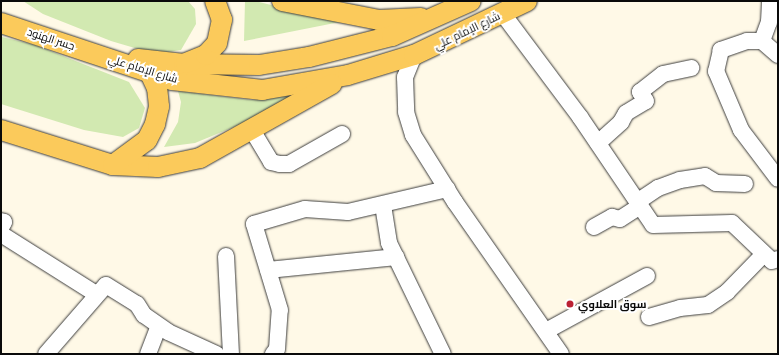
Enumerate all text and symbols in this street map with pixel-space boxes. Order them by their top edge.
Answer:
street label: شارع الإمام علي [432,9,502,53]
street label: جسر الهنود [25,25,77,53]
street label: شارع الإمام علي [107,52,179,86]
place label: سوق العلاوي [578,297,646,311]
marker: سوق العلاوي [565,299,575,309]

